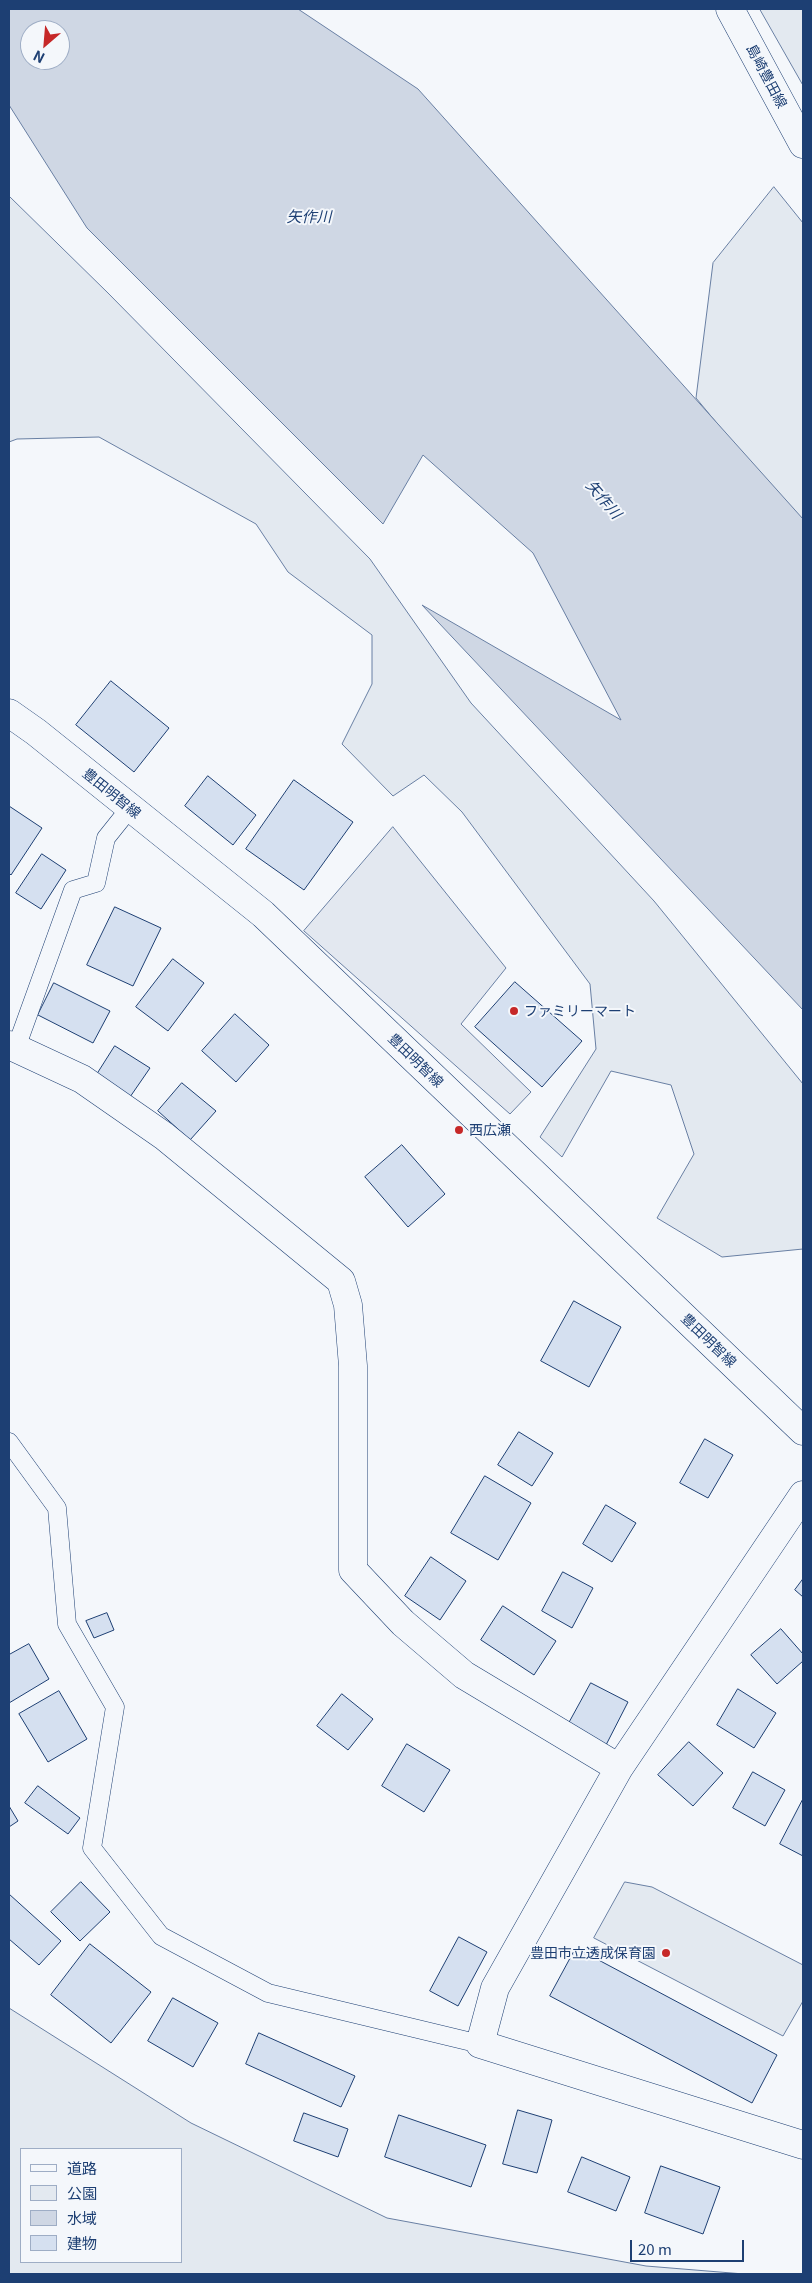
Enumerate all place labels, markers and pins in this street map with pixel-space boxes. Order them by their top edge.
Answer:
place label: ファミリーマート [524,1003,636,1019]
marker: ファミリーマート [508,1005,520,1017]
place label: 西広瀬 [469,1122,511,1138]
marker: 西広瀬 [453,1124,465,1136]
place label: 豊田市立透成保育園 [530,1945,656,1961]
marker: 豊田市立透成保育園 [660,1947,672,1959]

